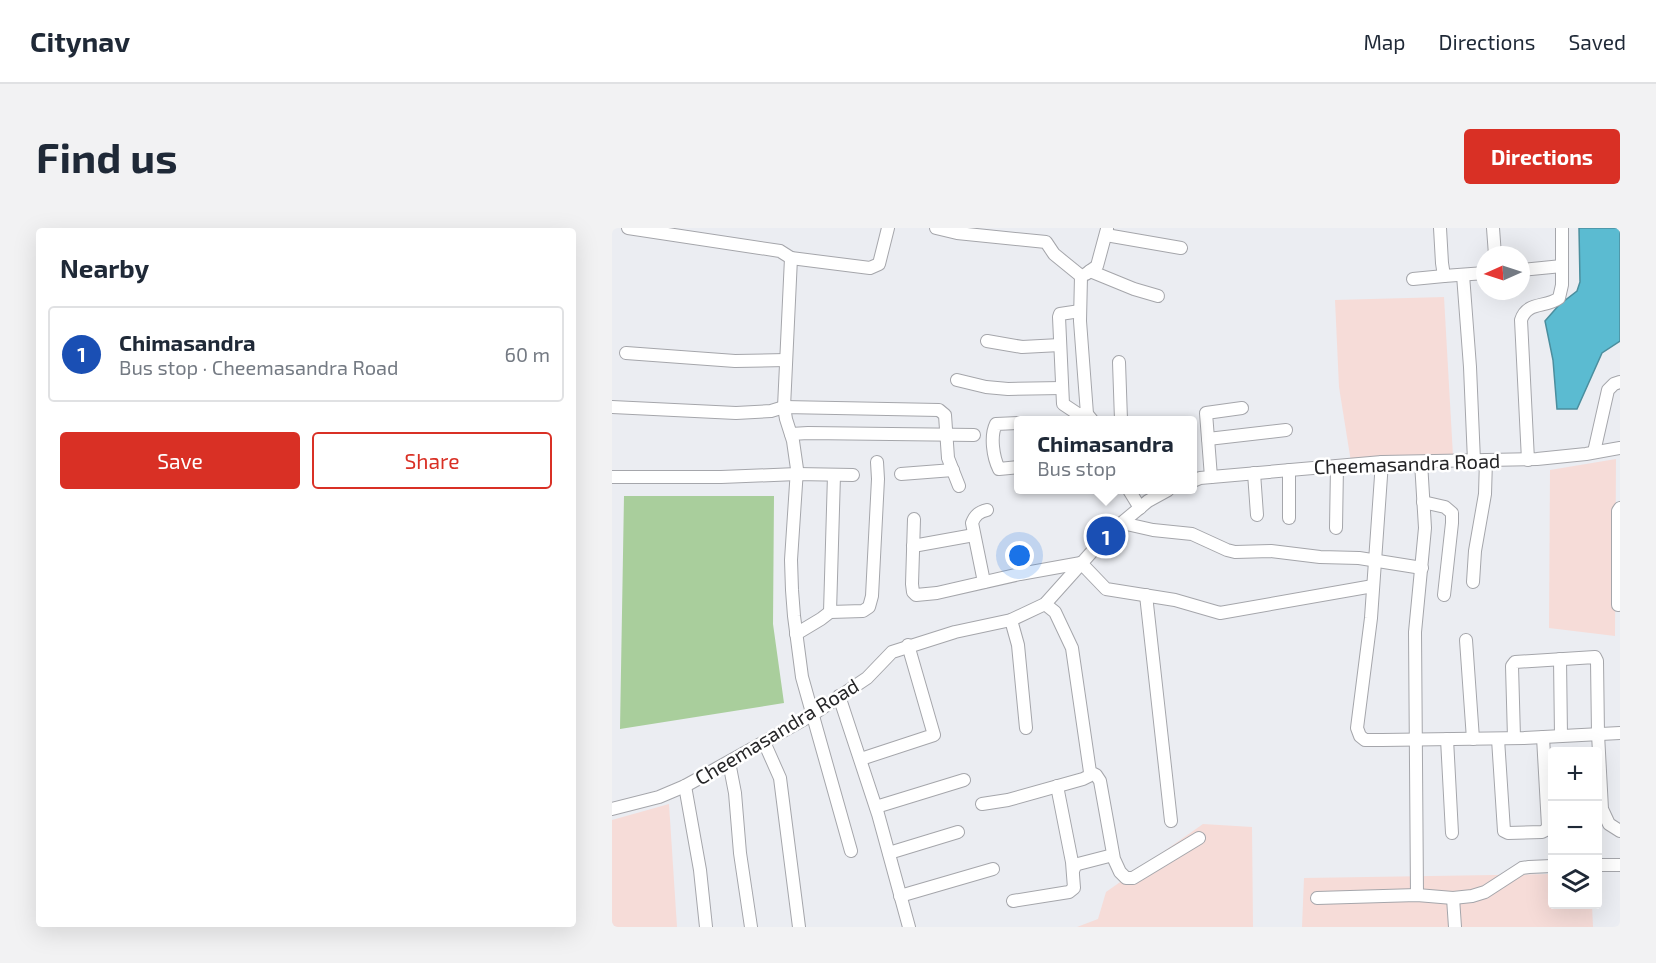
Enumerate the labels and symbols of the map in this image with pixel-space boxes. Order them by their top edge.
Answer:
north arrow [1476,246,1530,300]
street label: Cheemasandra Road [1313,448,1501,478]
pin: 1 [1086,514,1126,558]
your location [1005,541,1034,570]
street label: Cheemasandra Road [690,673,863,790]

